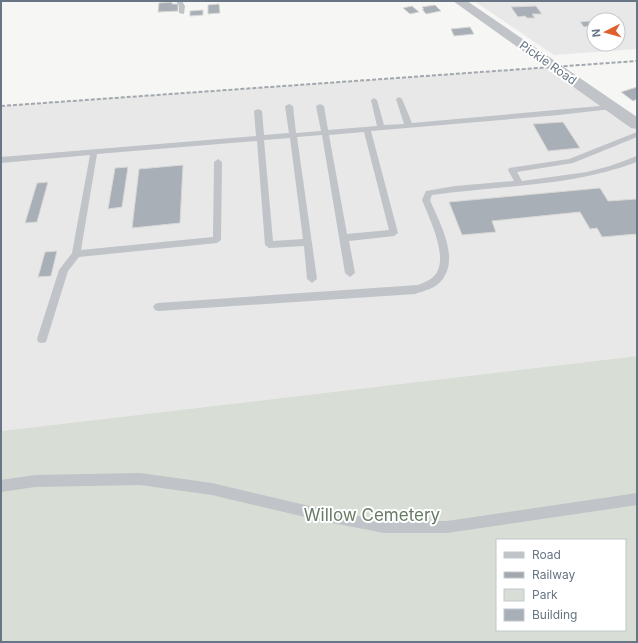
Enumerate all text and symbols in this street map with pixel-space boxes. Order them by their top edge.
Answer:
north arrow [586,12,626,52]
text: N [589,28,603,38]
street label: Pickle Road [517,37,580,88]
park label: Willow Cemetery [304,505,441,525]
legend [496,539,626,631]
text: Road [532,547,561,562]
text: Railway [532,567,576,582]
text: Park [532,587,558,602]
text: Building [532,607,577,622]

